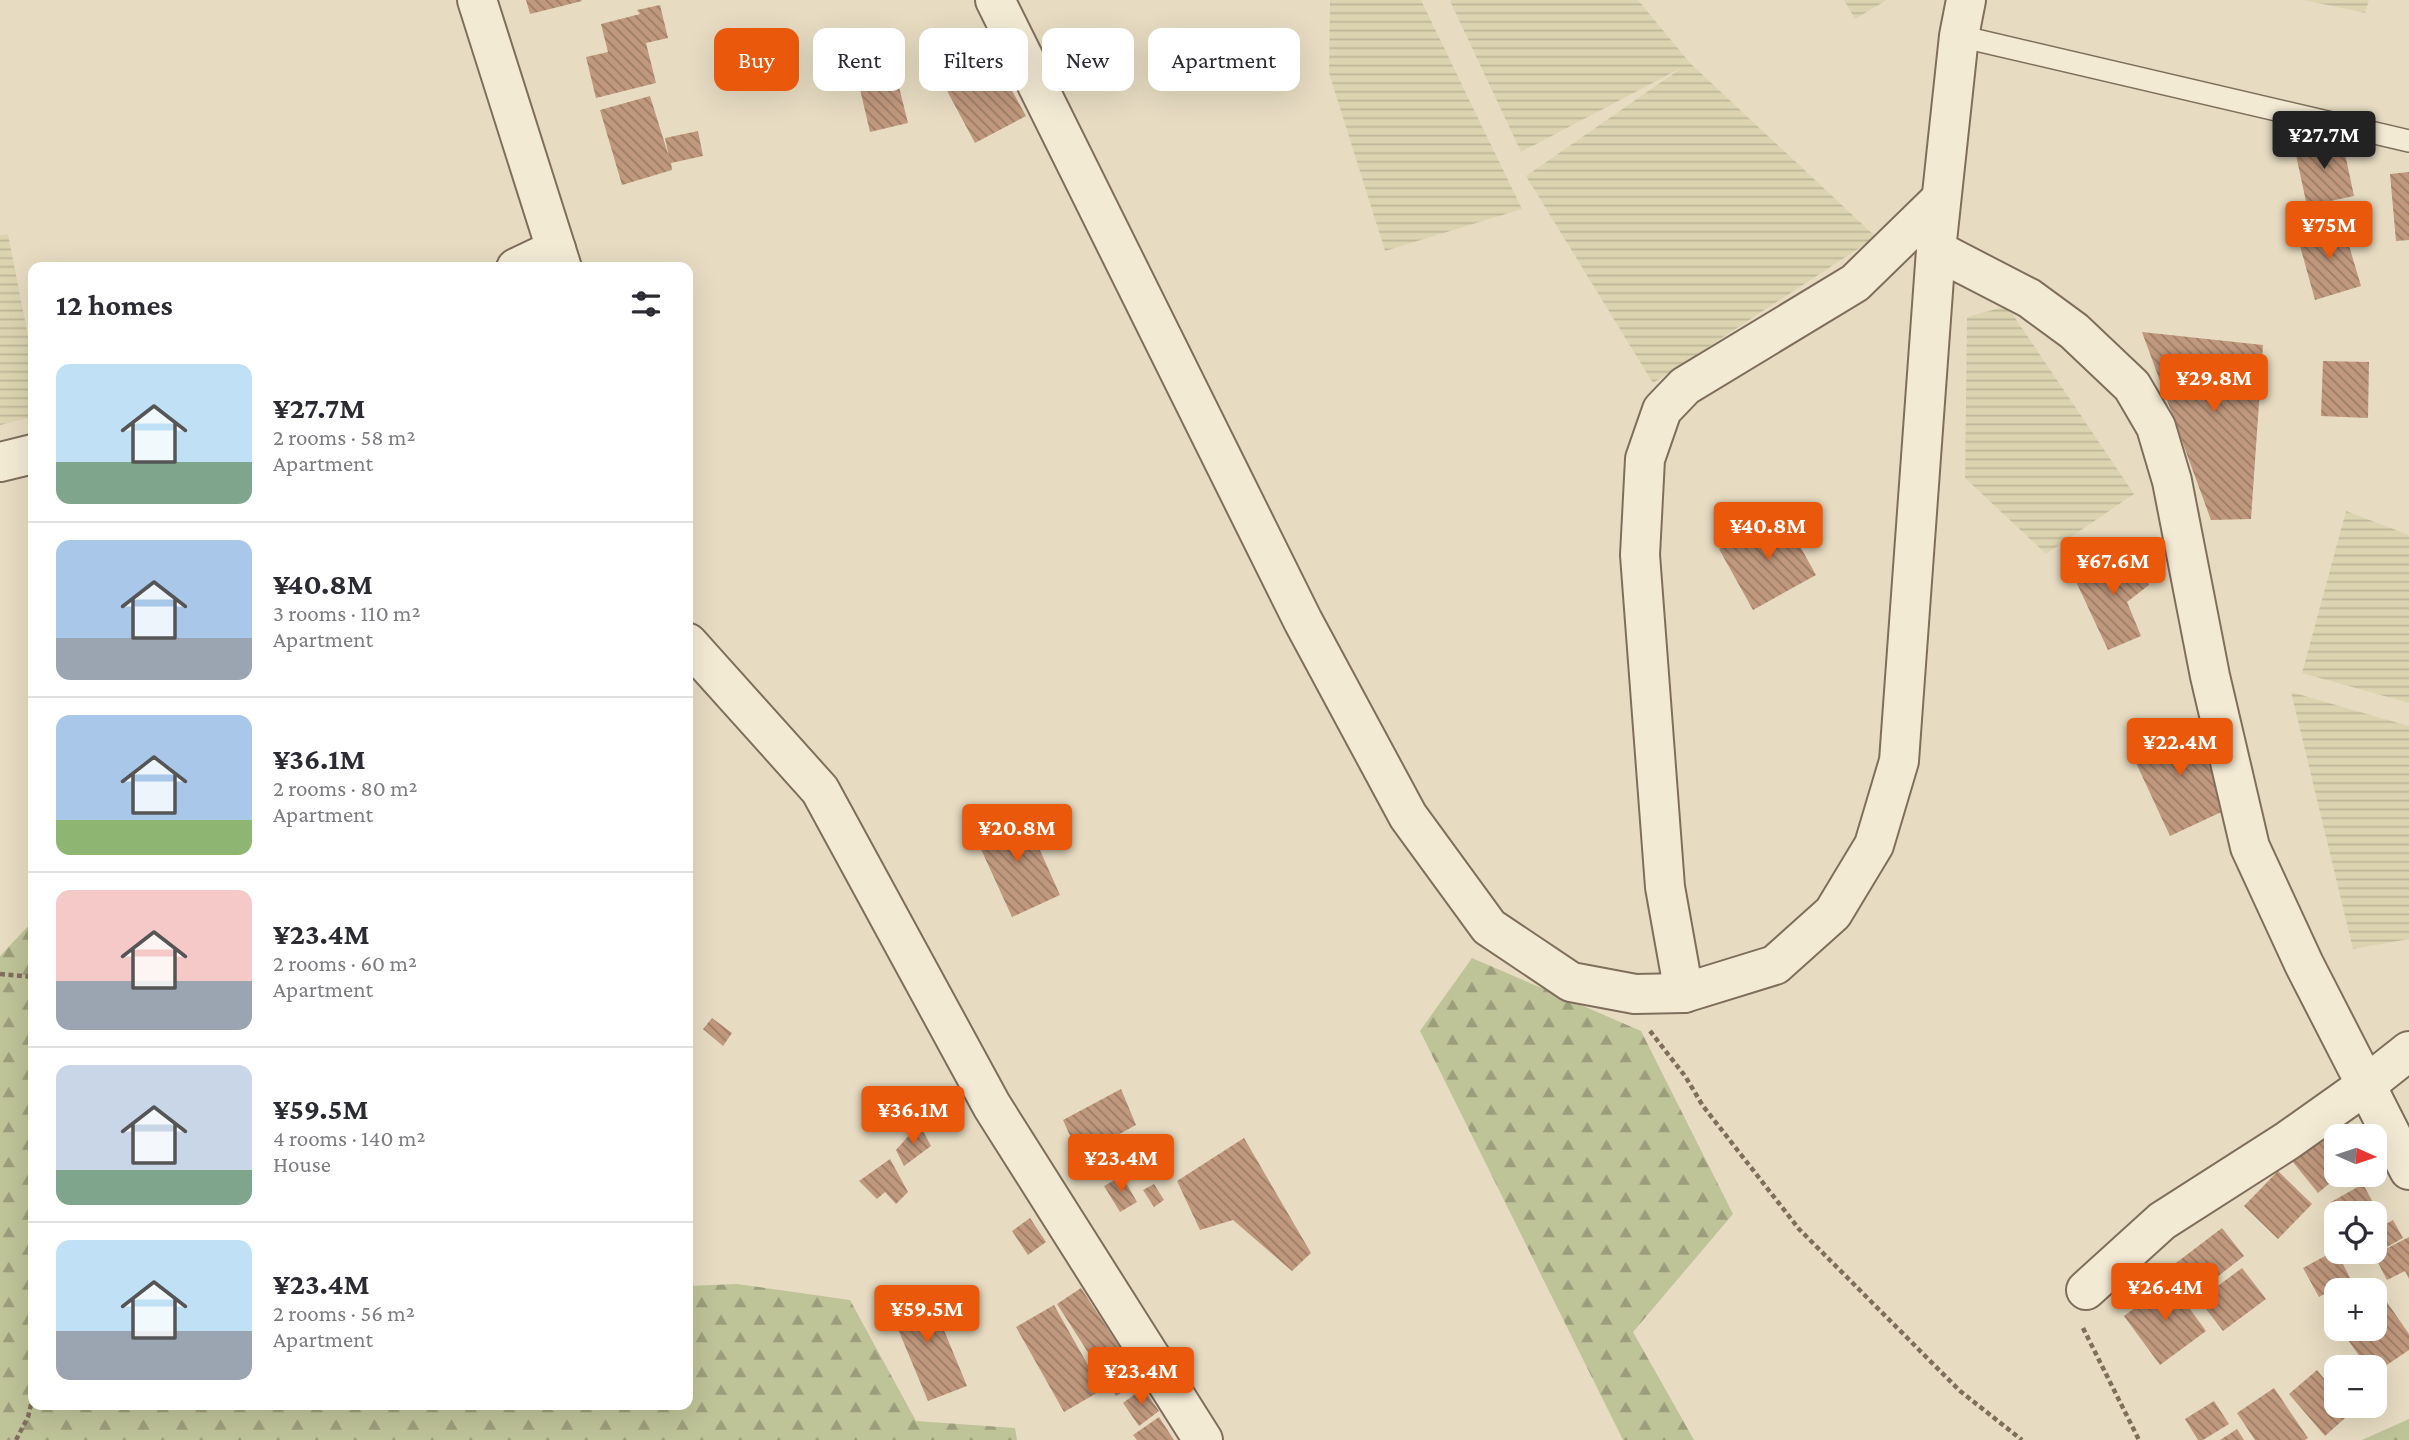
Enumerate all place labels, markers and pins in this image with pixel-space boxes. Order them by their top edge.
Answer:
pin: ¥27.7M [2267,111,2381,171]
pin: ¥75M [2288,202,2370,261]
pin: ¥29.8M [2157,354,2271,414]
pin: ¥40.8M [1711,503,1825,562]
pin: ¥67.6M [2056,538,2170,597]
pin: ¥22.4M [2123,718,2237,778]
pin: ¥20.8M [960,804,1074,864]
pin: ¥36.1M [856,1086,970,1146]
pin: ¥23.4M [1064,1134,1178,1194]
pin: ¥26.4M [2108,1264,2222,1323]
pin: ¥59.5M [870,1286,984,1345]
pin: ¥23.4M [1084,1348,1198,1407]

